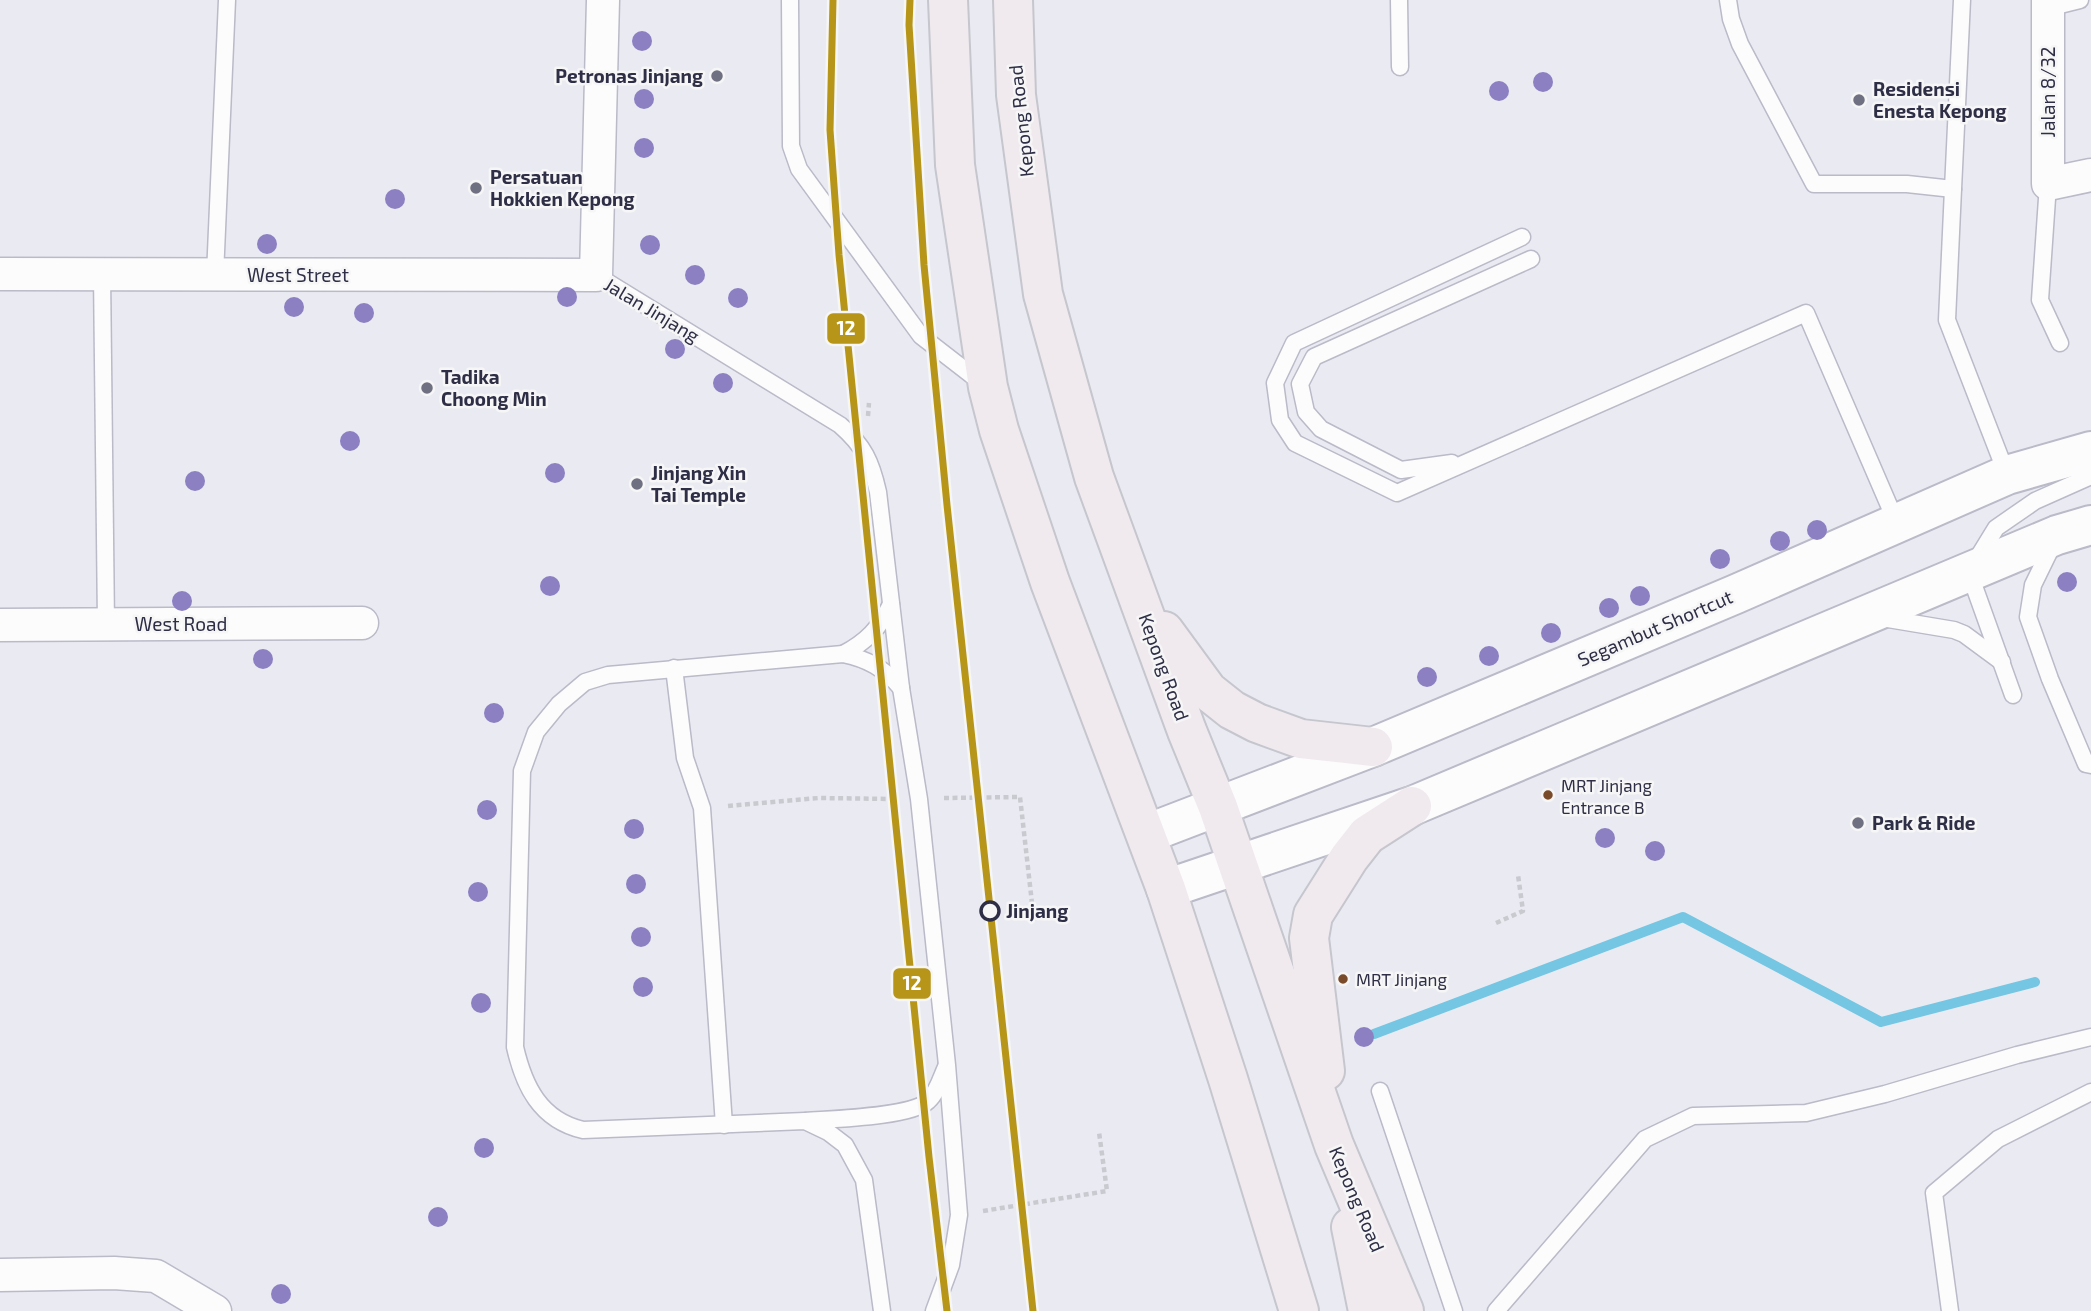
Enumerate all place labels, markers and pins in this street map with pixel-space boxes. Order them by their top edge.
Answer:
place label: Petronas Jinjang [555,64,703,87]
marker: Petronas Jinjang [709,68,725,84]
place label: Residensi Enesta Kepong [1873,77,2006,122]
marker: Residensi Enesta Kepong [1851,92,1867,108]
place label: Persatuan Hokkien Kepong [490,165,635,210]
marker: Persatuan Hokkien Kepong [468,180,484,196]
place label: Tadika Choong Min [441,365,547,410]
marker: Tadika Choong Min [419,380,435,396]
place label: Jinjang Xin Tai Temple [651,461,746,506]
marker: Jinjang Xin Tai Temple [629,476,645,492]
place label: MRT Jinjang Entrance B [1561,775,1652,817]
marker: MRT Jinjang Entrance B [1541,788,1555,802]
place label: Park & Ride [1872,811,1976,834]
marker: Park & Ride [1850,815,1866,831]
place label: Jinjang [1006,899,1068,922]
marker: Jinjang [980,901,1000,921]
place label: MRT Jinjang [1356,969,1447,990]
marker: MRT Jinjang [1336,972,1350,986]

